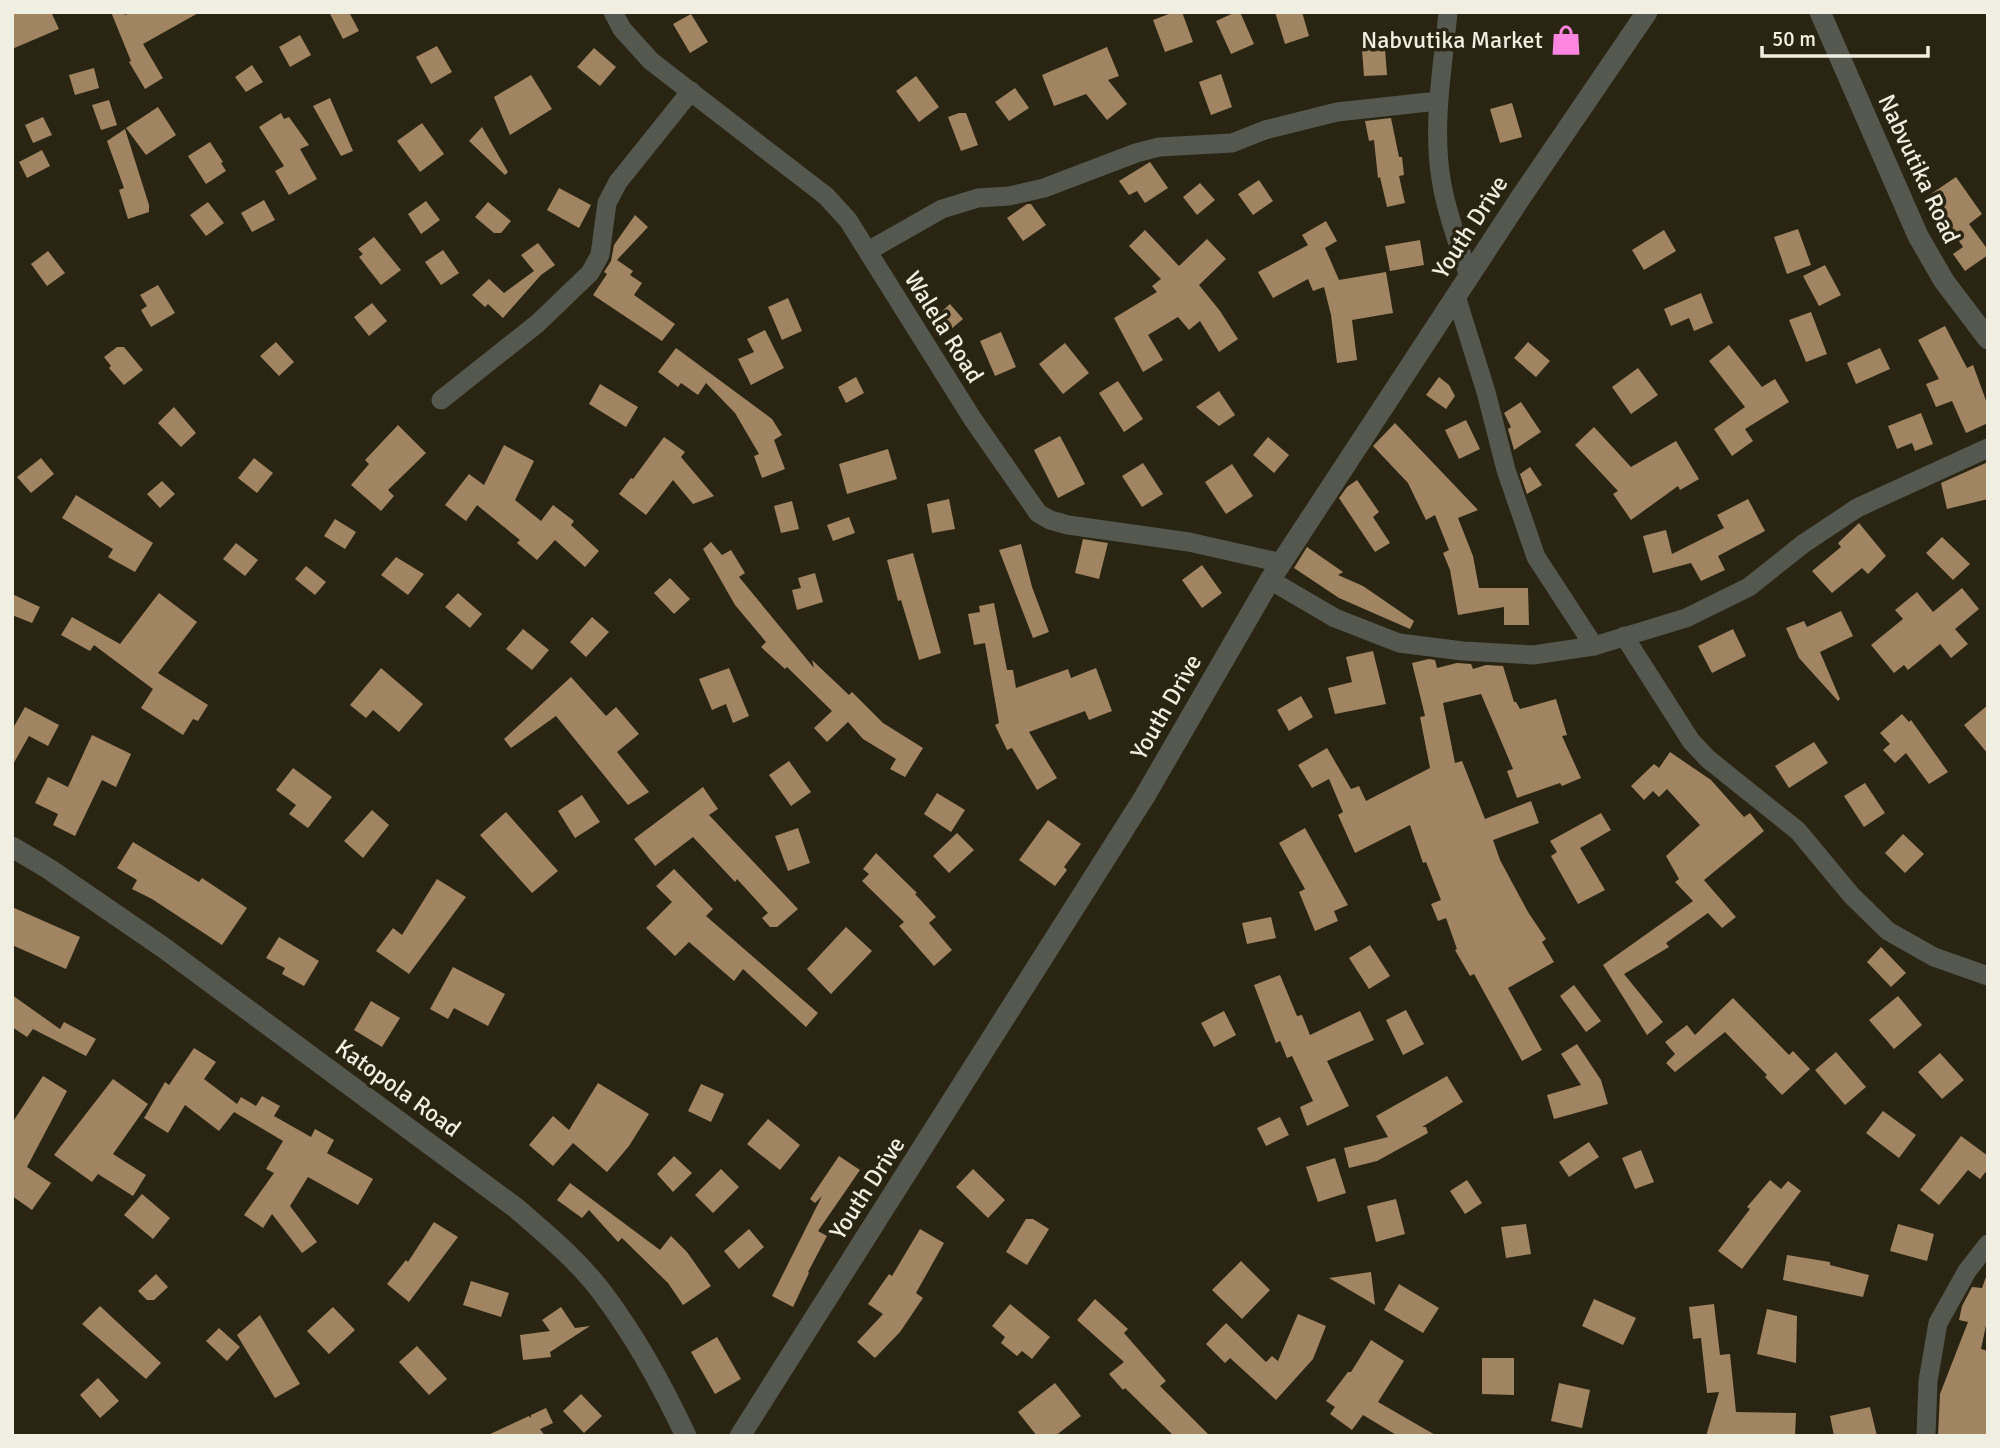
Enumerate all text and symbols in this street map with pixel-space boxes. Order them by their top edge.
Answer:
scale bar [1762,14,1928,58]
shop icon: Nabvutika Market [1549,23,1583,57]
place label: Nabvutika Market [1361,25,1543,55]
text: 50 m [1772,26,1816,52]
street label: Nabvutika Road [1871,90,1967,248]
street label: Youth Drive [1426,170,1514,284]
street label: Walela Road [898,265,990,389]
street label: Youth Drive [1124,649,1208,765]
street label: Katopola Road [329,1032,467,1144]
street label: Youth Drive [823,1131,911,1245]

